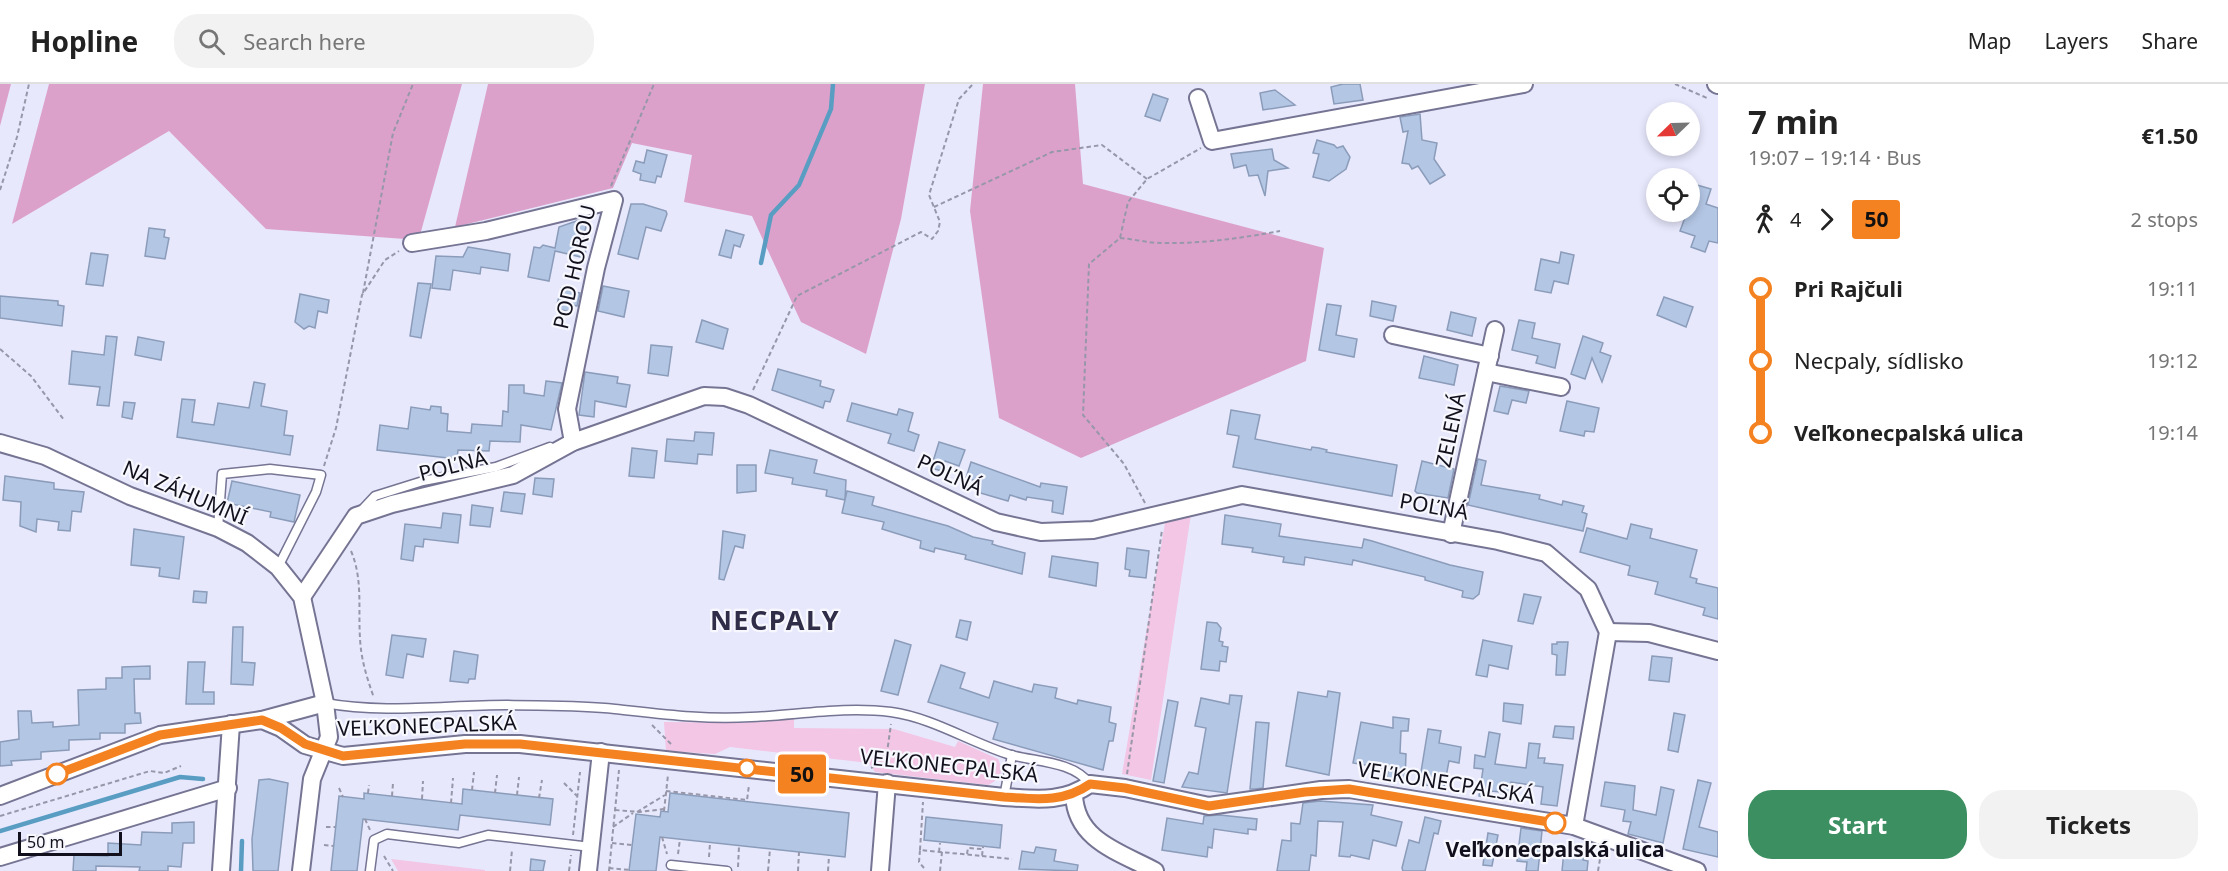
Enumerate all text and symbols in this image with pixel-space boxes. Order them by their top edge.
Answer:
search box [174,14,594,68]
text: Hopline [30,22,138,60]
icon: search [195,25,228,58]
text: Search here [243,26,366,56]
text: Map [1968,27,2012,55]
text: Layers [2045,27,2109,55]
text: Share [2142,27,2198,55]
text: 7 min [1748,99,1839,144]
north arrow [1646,102,1700,156]
map controls [1646,102,1700,222]
text: €1.50 [2141,120,2198,150]
text: 19:07 – 19:14 · Bus [1748,144,1921,171]
button: locate [1646,168,1700,222]
street label: POD HOROU [546,202,602,332]
icon: walk [1748,203,1781,236]
icon: forward [1810,203,1843,236]
text: 50 [1864,205,1888,233]
text: 4 [1790,206,1801,233]
text: 2 stops [2131,206,2198,233]
text: Pri Rajčuli [1794,273,1903,303]
text: 19:11 [2147,275,2198,302]
text: Necpaly, sídlisko [1794,345,1964,375]
text: 19:12 [2147,347,2198,374]
street label: ZELENÁ [1428,389,1472,470]
text: Veľkonecpalská ulica [1794,417,2024,447]
text: 19:14 [2147,419,2198,446]
street label: POĽNÁ [416,443,490,487]
street label: POĽNÁ [913,447,988,502]
street label: NA ZÁHUMNÍ [119,453,252,531]
street label: POĽNÁ [1398,486,1471,526]
district label: NECPALY [710,601,840,638]
street label: VEĽKONECPALSKÁ [337,708,518,742]
street label: VEĽKONECPALSKÁ [859,742,1040,788]
line badge: 50 [775,754,829,794]
street label: VEĽKONECPALSKÁ [1355,754,1537,810]
unlabelled marker [738,759,756,777]
text: 50 [790,760,814,788]
unlabelled marker [46,763,68,785]
button: Start [1748,790,1967,859]
button: Tickets [1979,790,2198,859]
marker: Veľkonecpalská ulica [1544,812,1566,834]
scale bar [18,829,122,856]
text: 50 m [27,831,64,853]
place label: Veľkonecpalská ulica [1445,835,1665,863]

